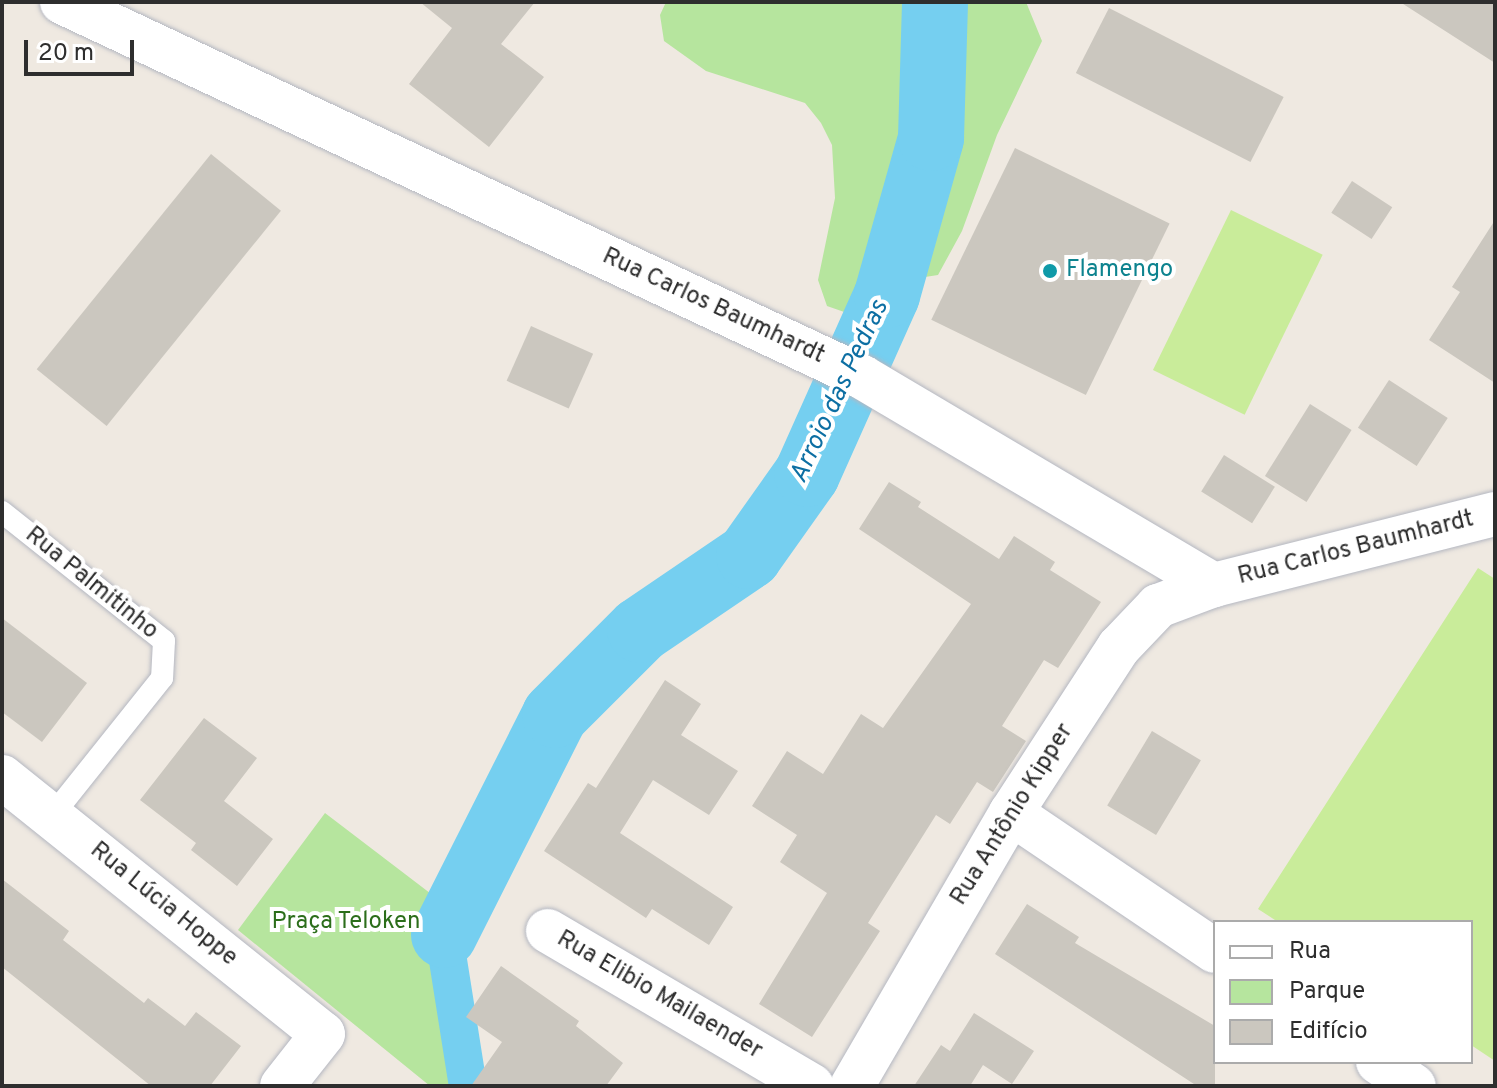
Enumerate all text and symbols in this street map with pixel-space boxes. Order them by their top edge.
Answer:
scale bar [28,24,138,74]
text: 20 m [38,39,94,69]
street label: Rua Carlos Baumhardt [597,243,829,371]
place label: Flamengo [1066,257,1173,285]
marker: Flamengo [1041,262,1059,280]
water label: Arroio das Pedras [784,296,896,488]
street label: Rua Carlos Baumhardt [1235,506,1477,592]
street label: Rua Palmitinho [19,522,163,646]
street label: Rua Antônio Kipper [945,718,1081,912]
street label: Rua Lúcia Hoppe [84,837,242,973]
park label: Praça Teloken [271,909,421,937]
legend [1213,920,1473,1064]
street label: Rua Elibio Mailaender [551,925,767,1067]
text: Rua [1289,937,1331,967]
text: Parque [1289,977,1365,1007]
text: Edifício [1289,1017,1368,1047]

